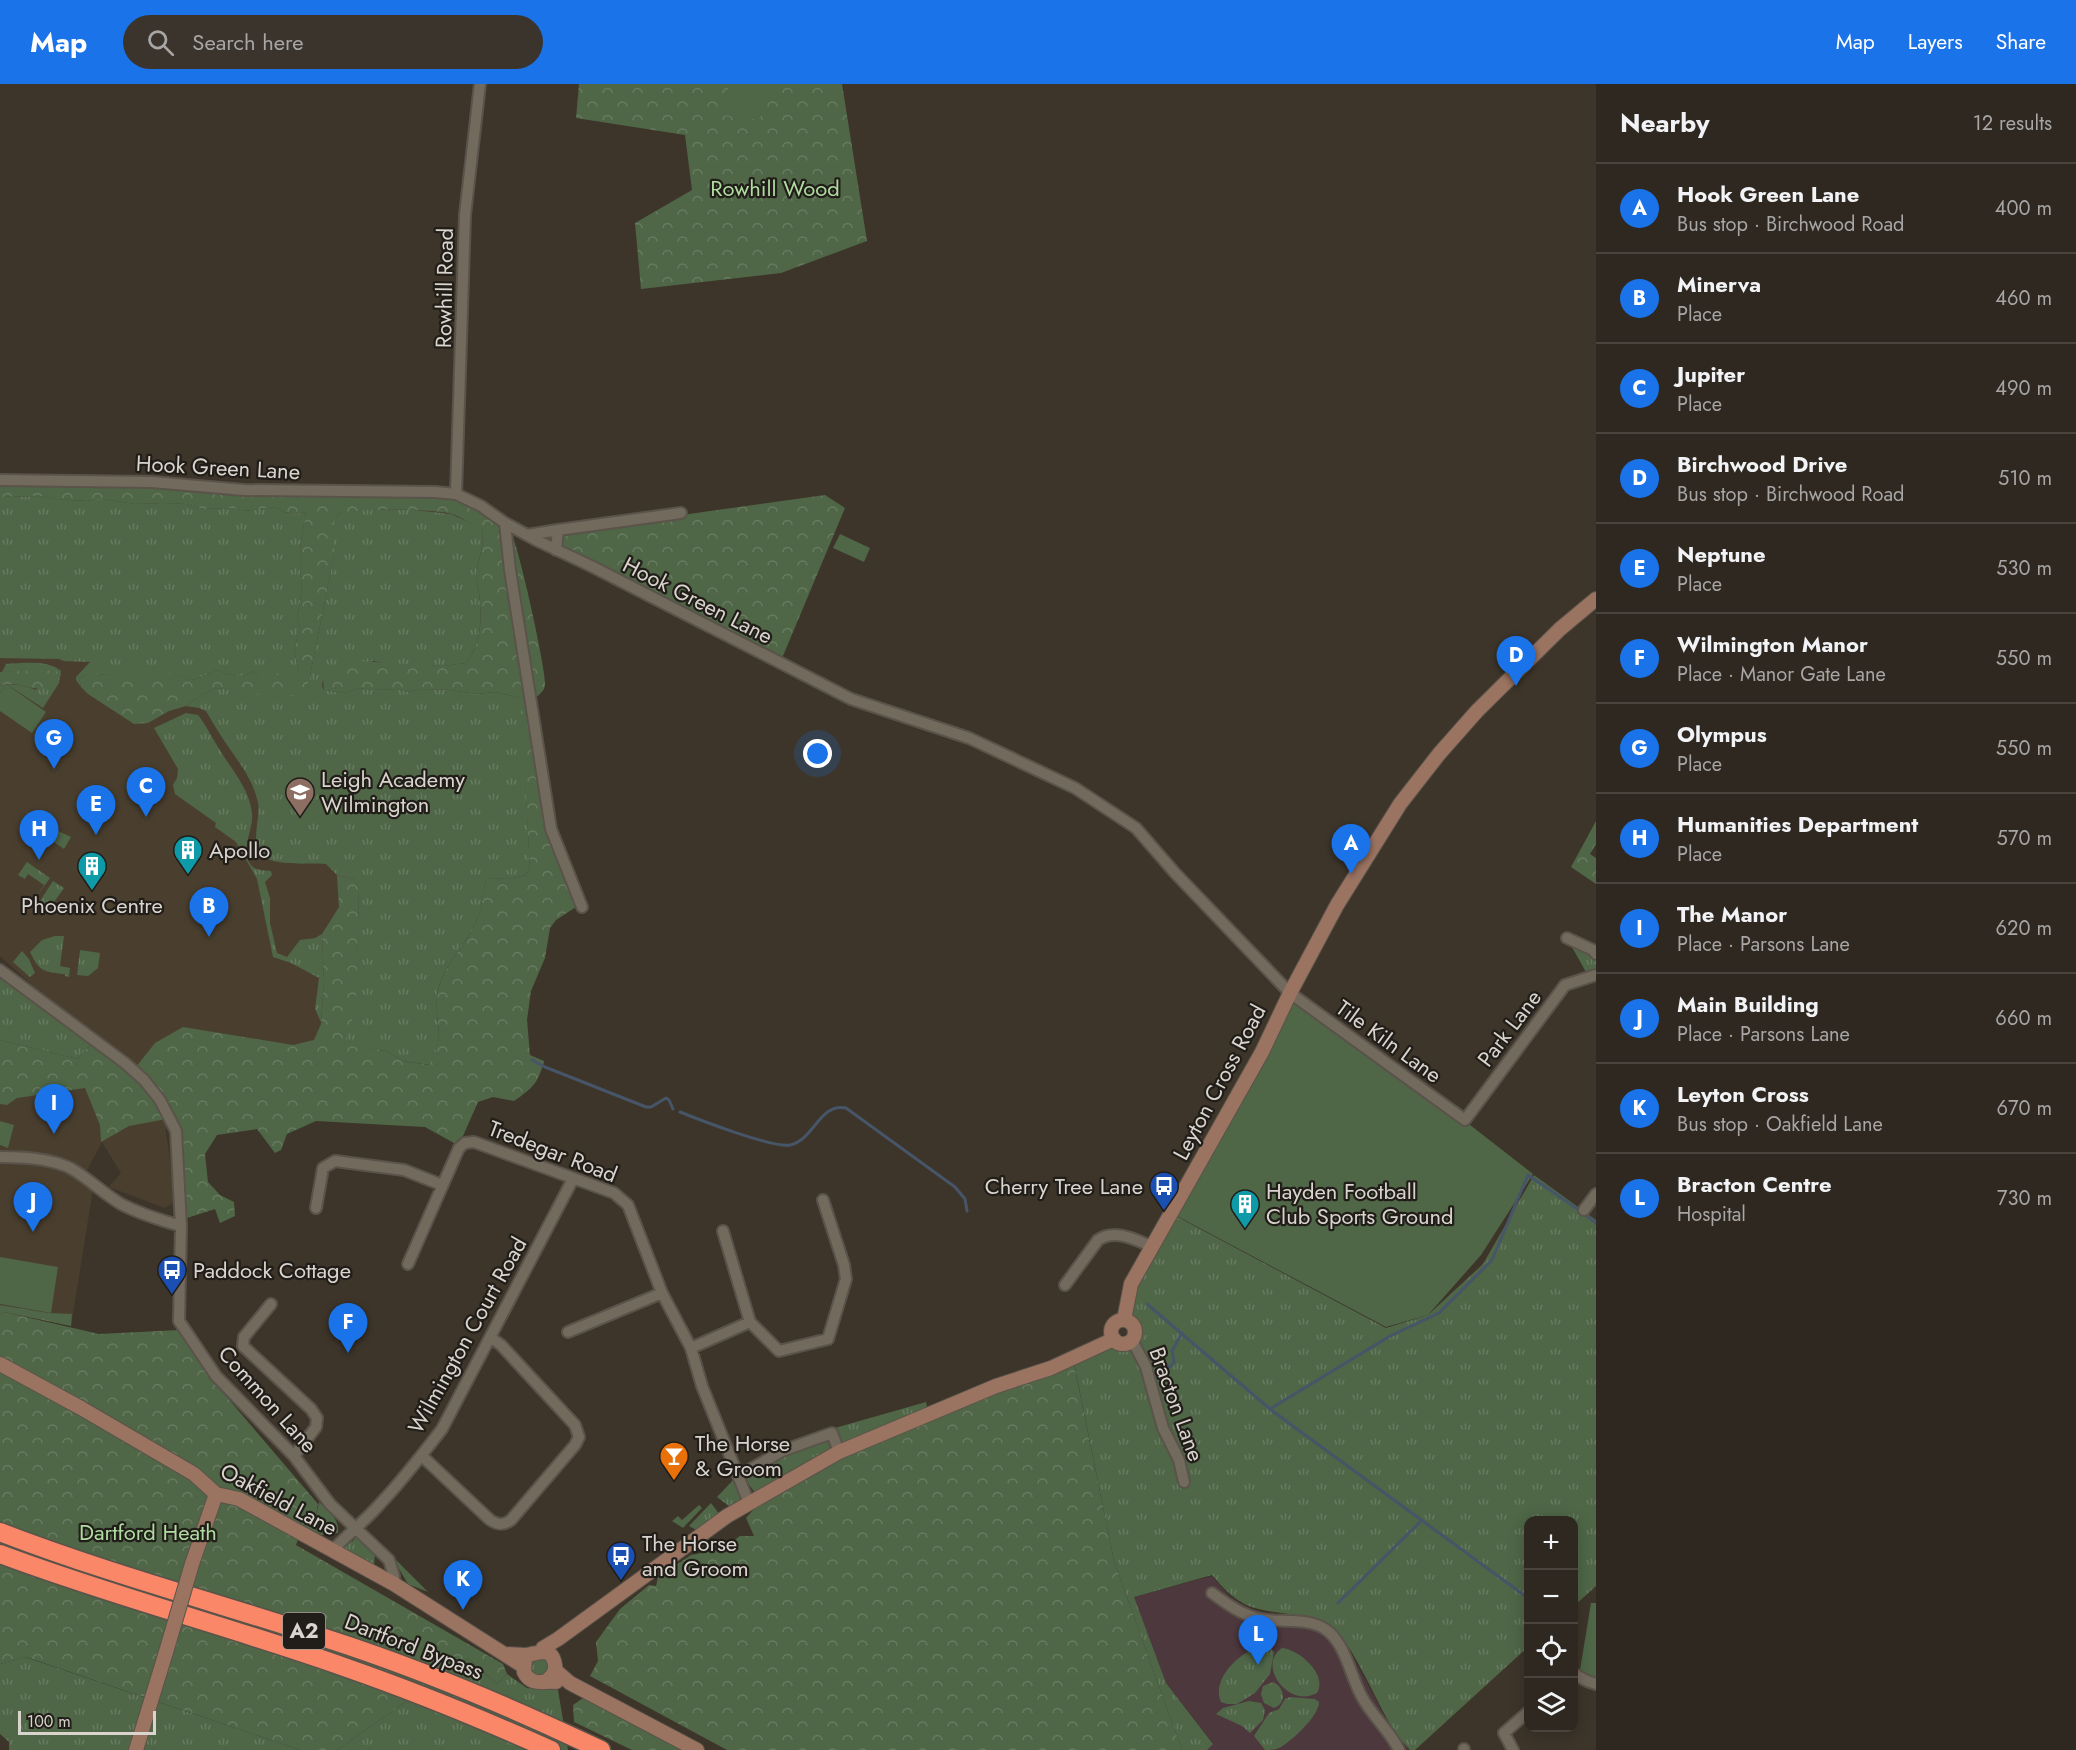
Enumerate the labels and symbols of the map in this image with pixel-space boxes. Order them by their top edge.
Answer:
park label: Rowhill Wood [710,172,840,204]
street label: Rowhill Road [427,228,461,348]
street label: Hook Green Lane [135,447,301,487]
street label: Hook Green Lane [617,548,779,652]
pin: D [1496,636,1536,686]
pin: G [34,720,74,769]
your location [803,739,832,768]
place label: Leigh Academy Wilmington [321,763,465,820]
pin: C [126,768,166,817]
school or university icon: Leigh Academy Wilmington [284,776,316,818]
pin: E [76,786,116,835]
pin: H [20,810,58,860]
pin: A [1332,824,1370,874]
building icon: Apollo [172,834,204,876]
place label: Apollo [209,834,270,866]
building icon: Phoenix Centre [76,850,108,892]
pin: B [190,888,228,937]
place label: Phoenix Centre [21,889,163,921]
street label: Park Lane [1469,983,1549,1073]
street label: Tile Kiln Lane [1330,992,1448,1090]
street label: Leyton Cross Road [1164,999,1274,1165]
pin: I [34,1084,74,1134]
street label: Tredegar Road [484,1112,622,1190]
place label: Cherry Tree Lane [985,1170,1143,1202]
bus stop icon: Cherry Tree Lane [1148,1170,1180,1212]
place label: Hayden Football Club Sports Ground [1266,1175,1454,1232]
pin: J [14,1182,52,1232]
building icon: Hayden Football Club Sports Ground [1229,1188,1261,1230]
street label: Wilmington Court Road [400,1231,534,1439]
bus stop icon: Paddock Cottage [156,1254,188,1296]
place label: Paddock Cottage [193,1254,351,1286]
pin: F [328,1304,368,1353]
street label: Common Lane [211,1338,325,1460]
street label: Bracton Lane [1141,1342,1213,1466]
place label: The Horse & Groom [695,1427,790,1484]
bar icon: The Horse & Groom [658,1440,690,1482]
street label: Oakfield Lane [215,1455,343,1543]
park label: Dartford Heath [79,1516,217,1548]
place label: The Horse and Groom [642,1527,749,1584]
bus stop icon: The Horse and Groom [605,1540,637,1582]
pin: K [444,1560,482,1610]
street label: Dartford Bypass [340,1605,488,1687]
road number: A2 [283,1613,325,1649]
pin: L [1238,1616,1278,1665]
scale bar [18,1708,156,1736]

